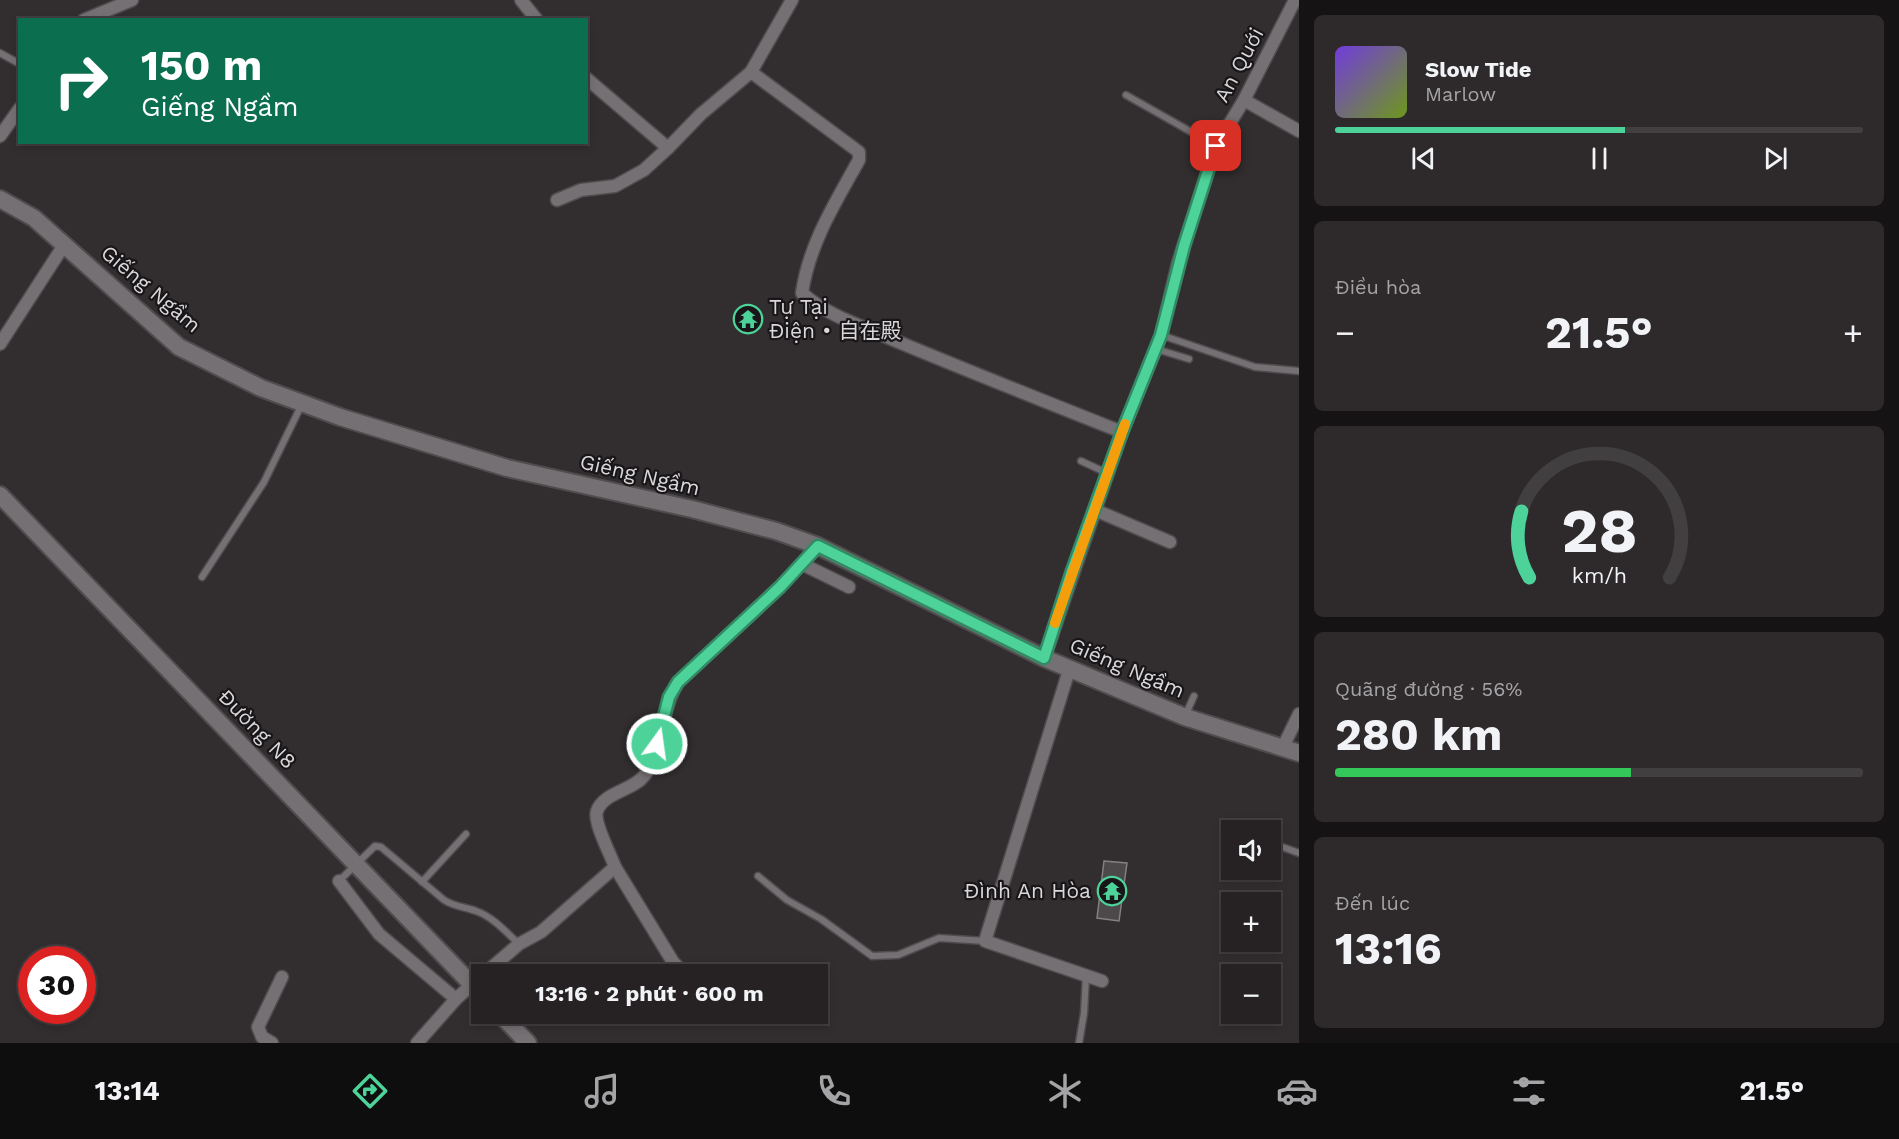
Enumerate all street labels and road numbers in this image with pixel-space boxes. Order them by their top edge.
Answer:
street label: An Quới [1209,23,1269,106]
street label: Giếng Ngầm [96,240,206,338]
street label: Giếng Ngầm [578,449,703,500]
street label: Giếng Ngầm [1066,632,1188,703]
street label: Đường N8 [213,684,301,774]

